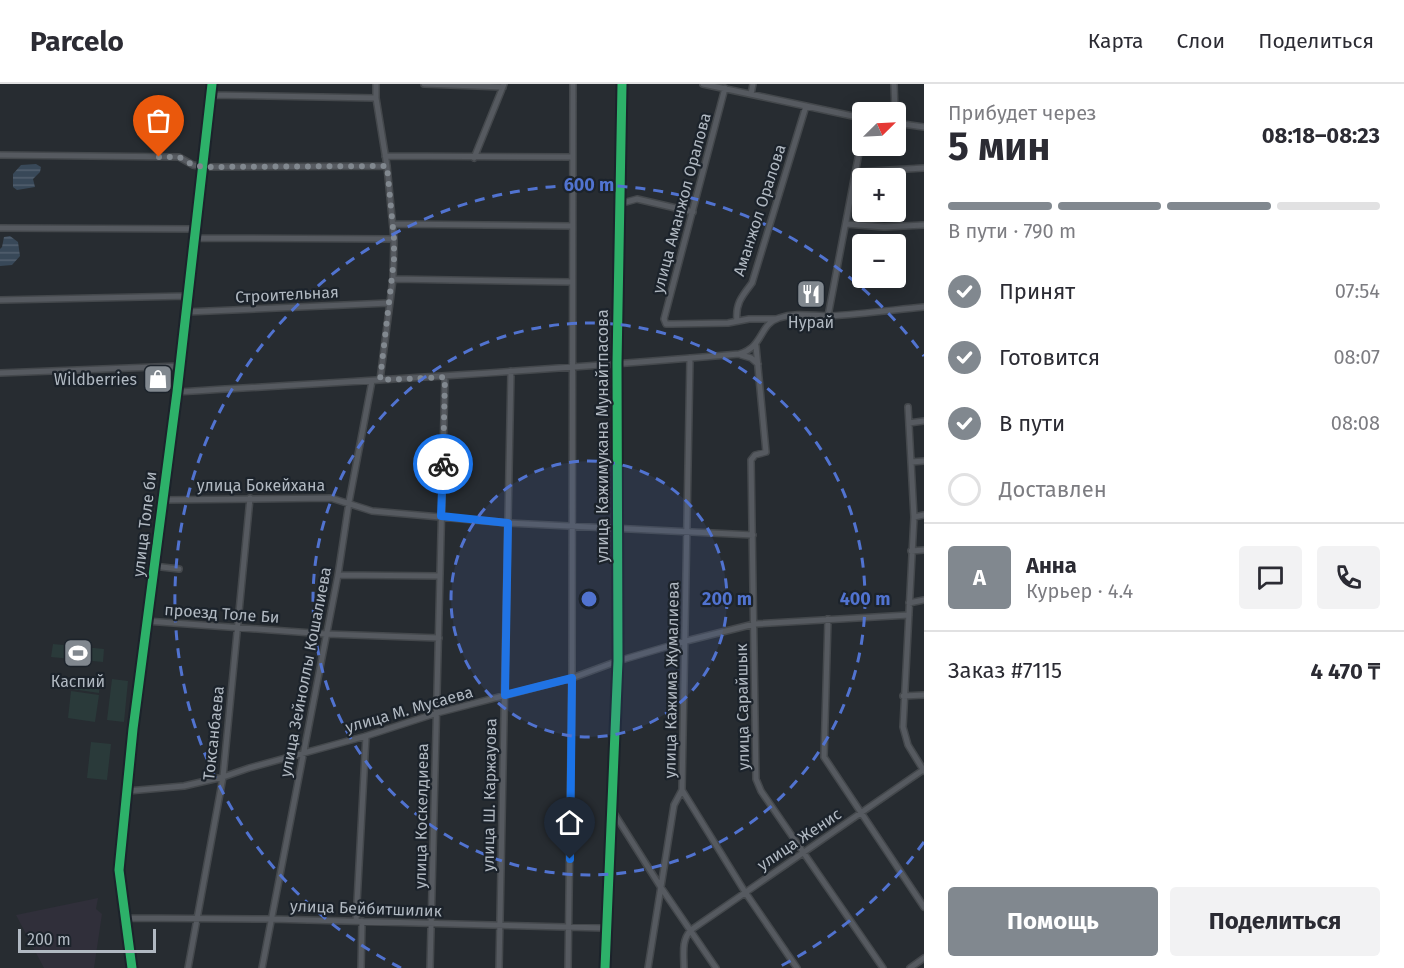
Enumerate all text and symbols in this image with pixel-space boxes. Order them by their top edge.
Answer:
text: Parcelo [30,25,124,58]
text: Карта [1088,28,1144,54]
text: Слои [1177,28,1225,54]
text: Поделиться [1258,28,1374,54]
pin [133,95,184,157]
text: Прибудет через [948,101,1097,125]
north arrow [852,102,906,156]
map controls [852,102,906,288]
icon: bag [142,104,175,137]
street label: улица Аманжол Оралова [648,111,715,296]
text: 08:18–08:23 [1262,122,1380,149]
text: 5 мин [948,124,1050,170]
street label: Аманжол Оралова [729,142,790,278]
button: + [852,168,906,222]
text: 600 m [564,174,614,196]
text: В пути · 790 m [948,219,1076,243]
button: − [852,234,906,288]
icon: check [948,275,981,308]
restaurant icon: Нурай [795,278,827,310]
text: Принят [999,278,1075,305]
text: 07:54 [1335,279,1380,303]
street label: Строительная [235,282,339,307]
street label: улица Кажимукана Мунайтпасова [593,309,612,563]
place label: Нурай [788,313,834,332]
icon: check [948,341,981,374]
text: Готовится [999,344,1100,371]
text: 08:07 [1333,345,1380,369]
shop icon: Wildberries [142,363,174,395]
place label: Wildberries [54,370,137,389]
icon: check [948,407,981,440]
text: В пути [999,410,1065,437]
text: 08:08 [1331,411,1380,435]
courier [413,434,473,494]
icon: bike [427,448,460,481]
street label: улица Толе би [129,470,160,578]
street label: улица Бокейхана [197,476,325,495]
text: Доставлен [999,476,1107,503]
button: chat [1239,546,1302,609]
button: phone [1317,546,1380,609]
text: Анна [1026,552,1077,579]
text: А [973,564,986,591]
street label: улица Зейноллы Кошалиева [276,565,335,779]
text: Курьер · 4.4 [1026,579,1133,603]
street label: улица Кажима Жумалиева [660,581,683,779]
text: 200 m [702,588,752,610]
text: 400 m [840,588,890,610]
centre of rings [579,589,599,609]
street label: проезд Толе Би [164,600,280,627]
sports icon: Каспий [62,637,94,669]
street label: улица Сарайшык [732,643,753,771]
text: Заказ #7115 [948,657,1062,684]
text: 4 470 ₸ [1310,658,1380,685]
place label: Каспий [51,672,105,691]
street label: улица М. Мусаева [343,682,475,737]
street label: Токсанбаева [199,685,228,781]
street label: улица Ш. Каржауова [479,718,500,872]
street label: улица Коскелдиева [411,743,432,889]
pin [544,797,595,859]
street label: улица Женис [754,804,845,874]
icon: home [553,806,586,839]
button: Помощь [948,887,1158,956]
button: Поделиться [1170,887,1380,956]
street label: улица Бейбитшилик [290,896,443,921]
scale bar [18,926,156,954]
text: 200 m [27,930,71,949]

